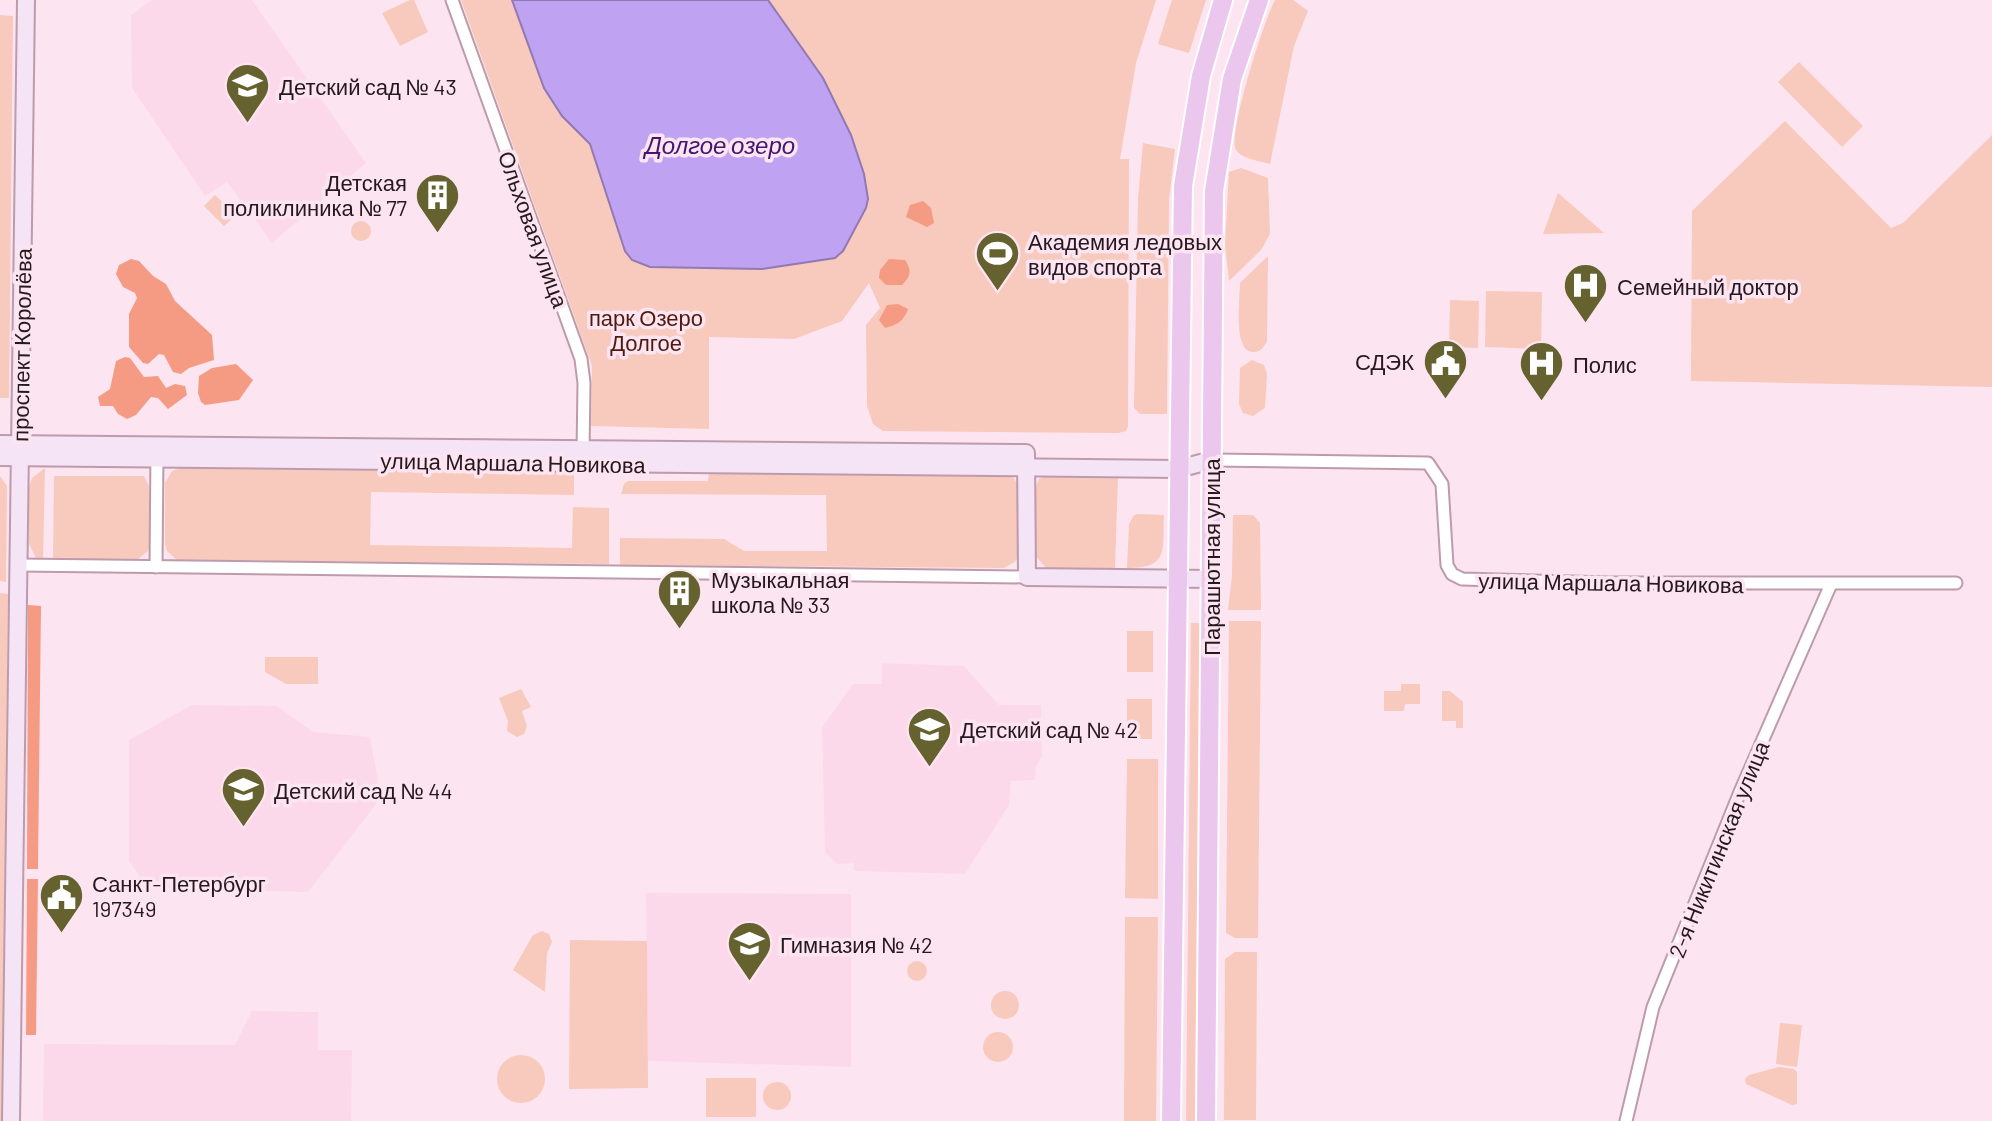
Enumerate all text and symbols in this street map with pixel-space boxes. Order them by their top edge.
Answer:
school or university icon: Детский сад № 43 [224,62,272,125]
place label: Детский сад № 43 [279,73,457,100]
water label: Долгое озеро [642,130,795,159]
street label: Ольховая улица [493,147,575,312]
place label: Детская поликлиника № 77 [223,169,407,220]
building icon: Детская поликлиника № 77 [414,171,462,234]
place label: Академия ледовых видов спорта [1028,228,1222,280]
sports icon: Академия ледовых видов спорта [973,230,1021,293]
street label: проспект Королёва [6,247,37,442]
hospital icon: Семейный доктор [1562,262,1610,325]
place label: Семейный доктор [1617,273,1799,300]
park label: парк Озеро Долгое [589,304,703,356]
public building icon: СДЭК [1421,337,1469,400]
hospital icon: Полис [1518,340,1566,403]
place label: СДЭК [1355,348,1414,375]
place label: Полис [1573,351,1637,377]
street label: улица Маршала Новикова [380,447,647,478]
street label: Парашютная улица [1198,458,1225,656]
place label: Музыкальная школа № 33 [711,566,849,617]
street label: улица Маршала Новикова [1478,567,1745,598]
building icon: Музыкальная школа № 33 [656,568,704,631]
school or university icon: Детский сад № 42 [905,705,953,768]
place label: Детский сад № 42 [960,716,1138,743]
street label: 2-я Никитинская улица [1663,736,1775,962]
school or university icon: Детский сад № 44 [219,766,267,829]
place label: Детский сад № 44 [274,777,453,804]
place label: Санкт-Петербург 197349 [92,870,266,921]
public building icon: Санкт-Петербург 197349 [37,872,85,935]
school or university icon: Гимназия № 42 [725,920,773,983]
place label: Гимназия № 42 [780,931,933,957]

